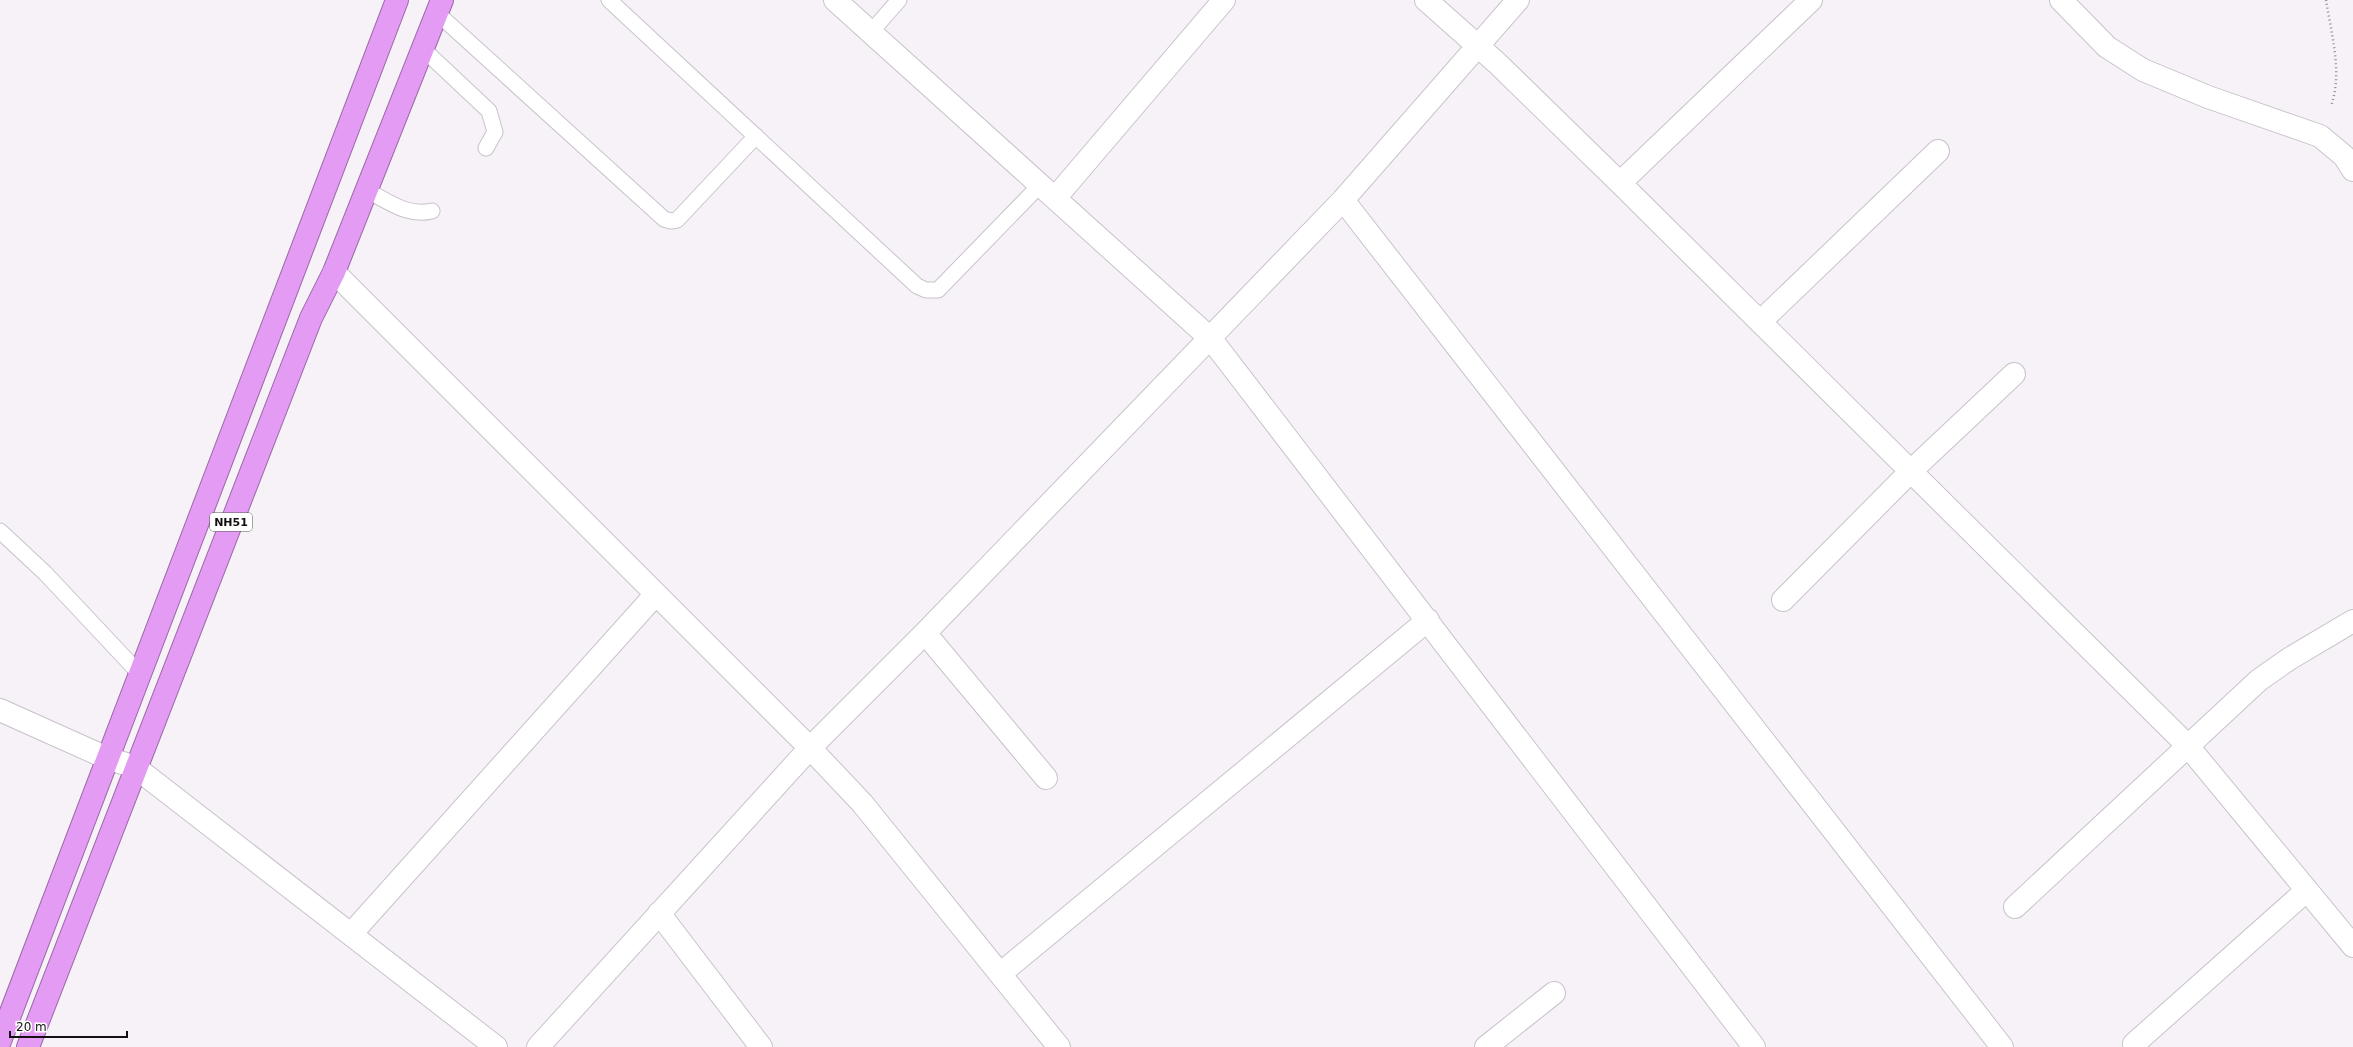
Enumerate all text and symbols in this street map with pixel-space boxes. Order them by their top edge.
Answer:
road number: NH51 [210,513,252,531]
scale bar [10,1013,127,1039]
text: 20 m [16,1020,47,1034]

